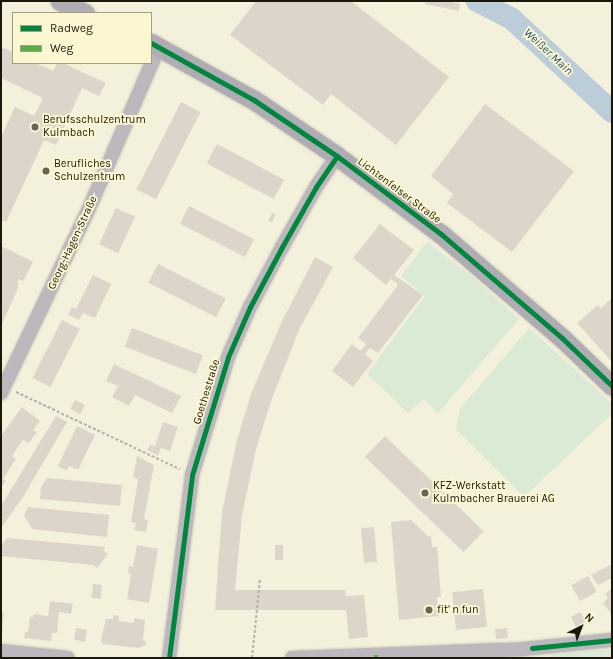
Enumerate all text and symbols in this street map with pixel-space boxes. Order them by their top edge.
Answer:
legend [12,12,152,64]
text: Radweg [50,21,93,35]
water label: Weißer Main [520,26,576,78]
text: Weg [50,41,73,55]
place label: Berufsschulzentrum Kulmbach [43,114,146,140]
marker: Berufsschulzentrum Kulmbach [30,122,40,132]
street label: Lichtenfelser Straße [355,155,443,227]
place label: Berufliches Schulzentrum [54,158,125,184]
marker: Berufliches Schulzentrum [41,166,51,176]
street label: Georg-Hagen-Straße [46,194,100,292]
street label: Goethestraße [191,358,223,426]
place label: KFZ-Werkstatt Kulmbacher Brauerei AG [433,480,555,506]
marker: KFZ-Werkstatt Kulmbacher Brauerei AG [420,488,430,498]
place label: fit' n fun [437,603,479,617]
marker: fit' n fun [424,605,434,615]
north arrow [561,607,601,647]
text: N [582,610,597,625]

